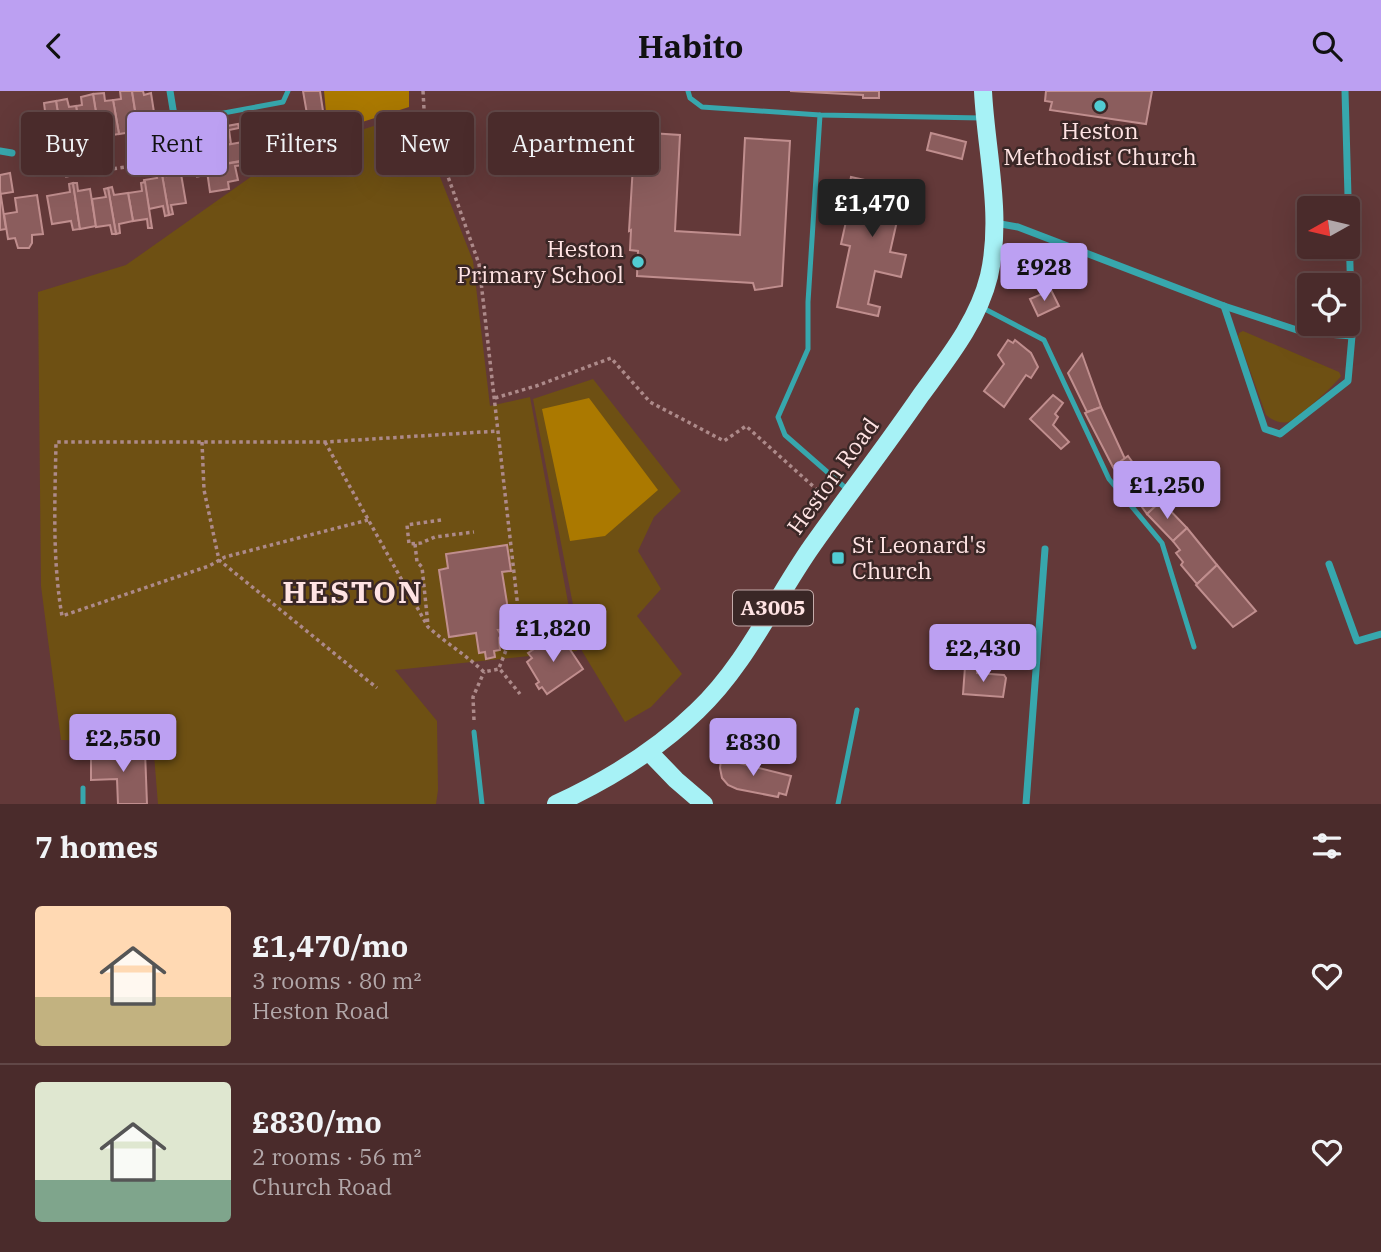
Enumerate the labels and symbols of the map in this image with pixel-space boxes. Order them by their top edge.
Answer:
marker: Heston Methodist Church [1092,98,1108,114]
place label: Heston Methodist Church [1003,115,1197,171]
pin: £1,470 [815,179,929,239]
north arrow [1297,196,1360,259]
place label: Heston Primary School [457,233,624,289]
pin: £928 [1003,243,1085,303]
marker: Heston Primary School [630,254,646,270]
street label: Heston Road [780,411,885,540]
pin: £1,250 [1110,461,1224,521]
place label: St Leonard's Church [852,529,986,585]
marker: St Leonard's Church [830,550,846,566]
district label: HESTON [282,572,424,611]
road number: A3005 [733,591,813,625]
pin: £1,820 [496,605,610,664]
pin: £2,430 [926,625,1040,684]
pin: £2,550 [66,715,180,774]
pin: £830 [712,719,794,778]

